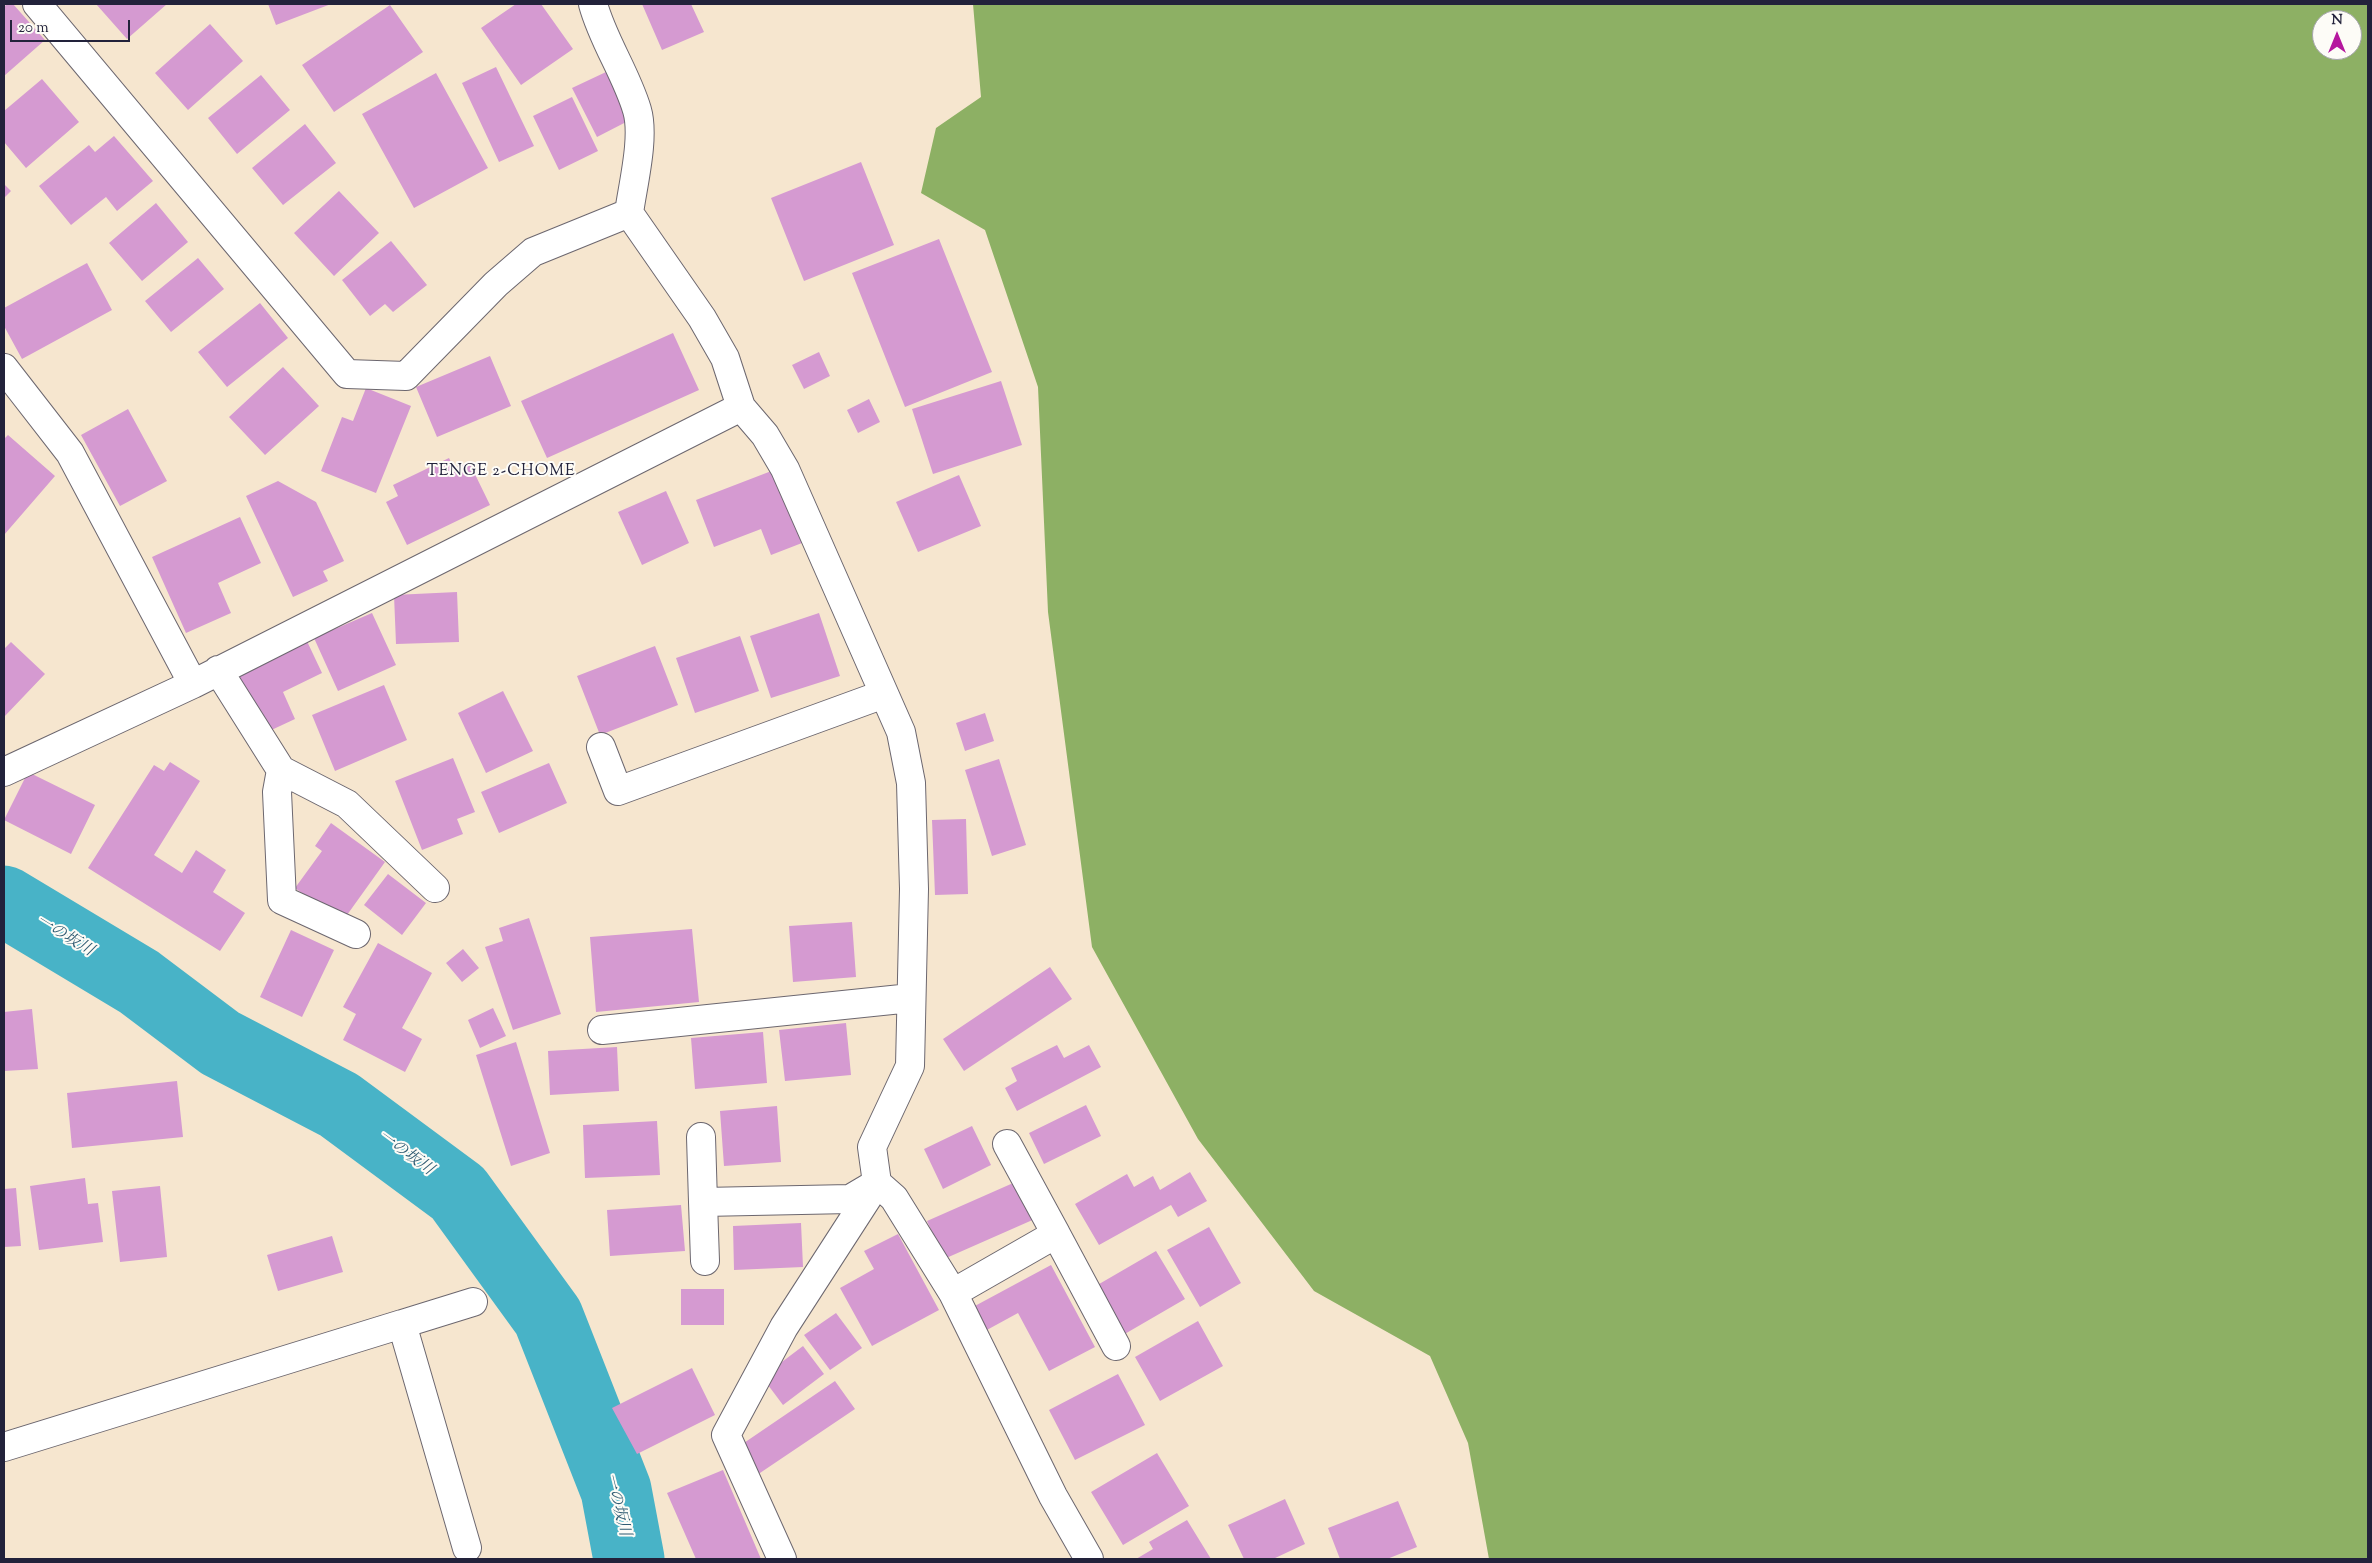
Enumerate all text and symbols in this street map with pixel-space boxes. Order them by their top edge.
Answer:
scale bar [12,10,132,42]
north arrow [2312,10,2362,60]
text: N [2331,11,2343,31]
text: 20 m [18,18,49,39]
district label: TENGE 2-CHOME [425,462,577,482]
water label: 一の坂川 [32,912,96,962]
water label: 一の坂川 [373,1127,437,1181]
water label: 一の坂川 [599,1472,633,1538]

